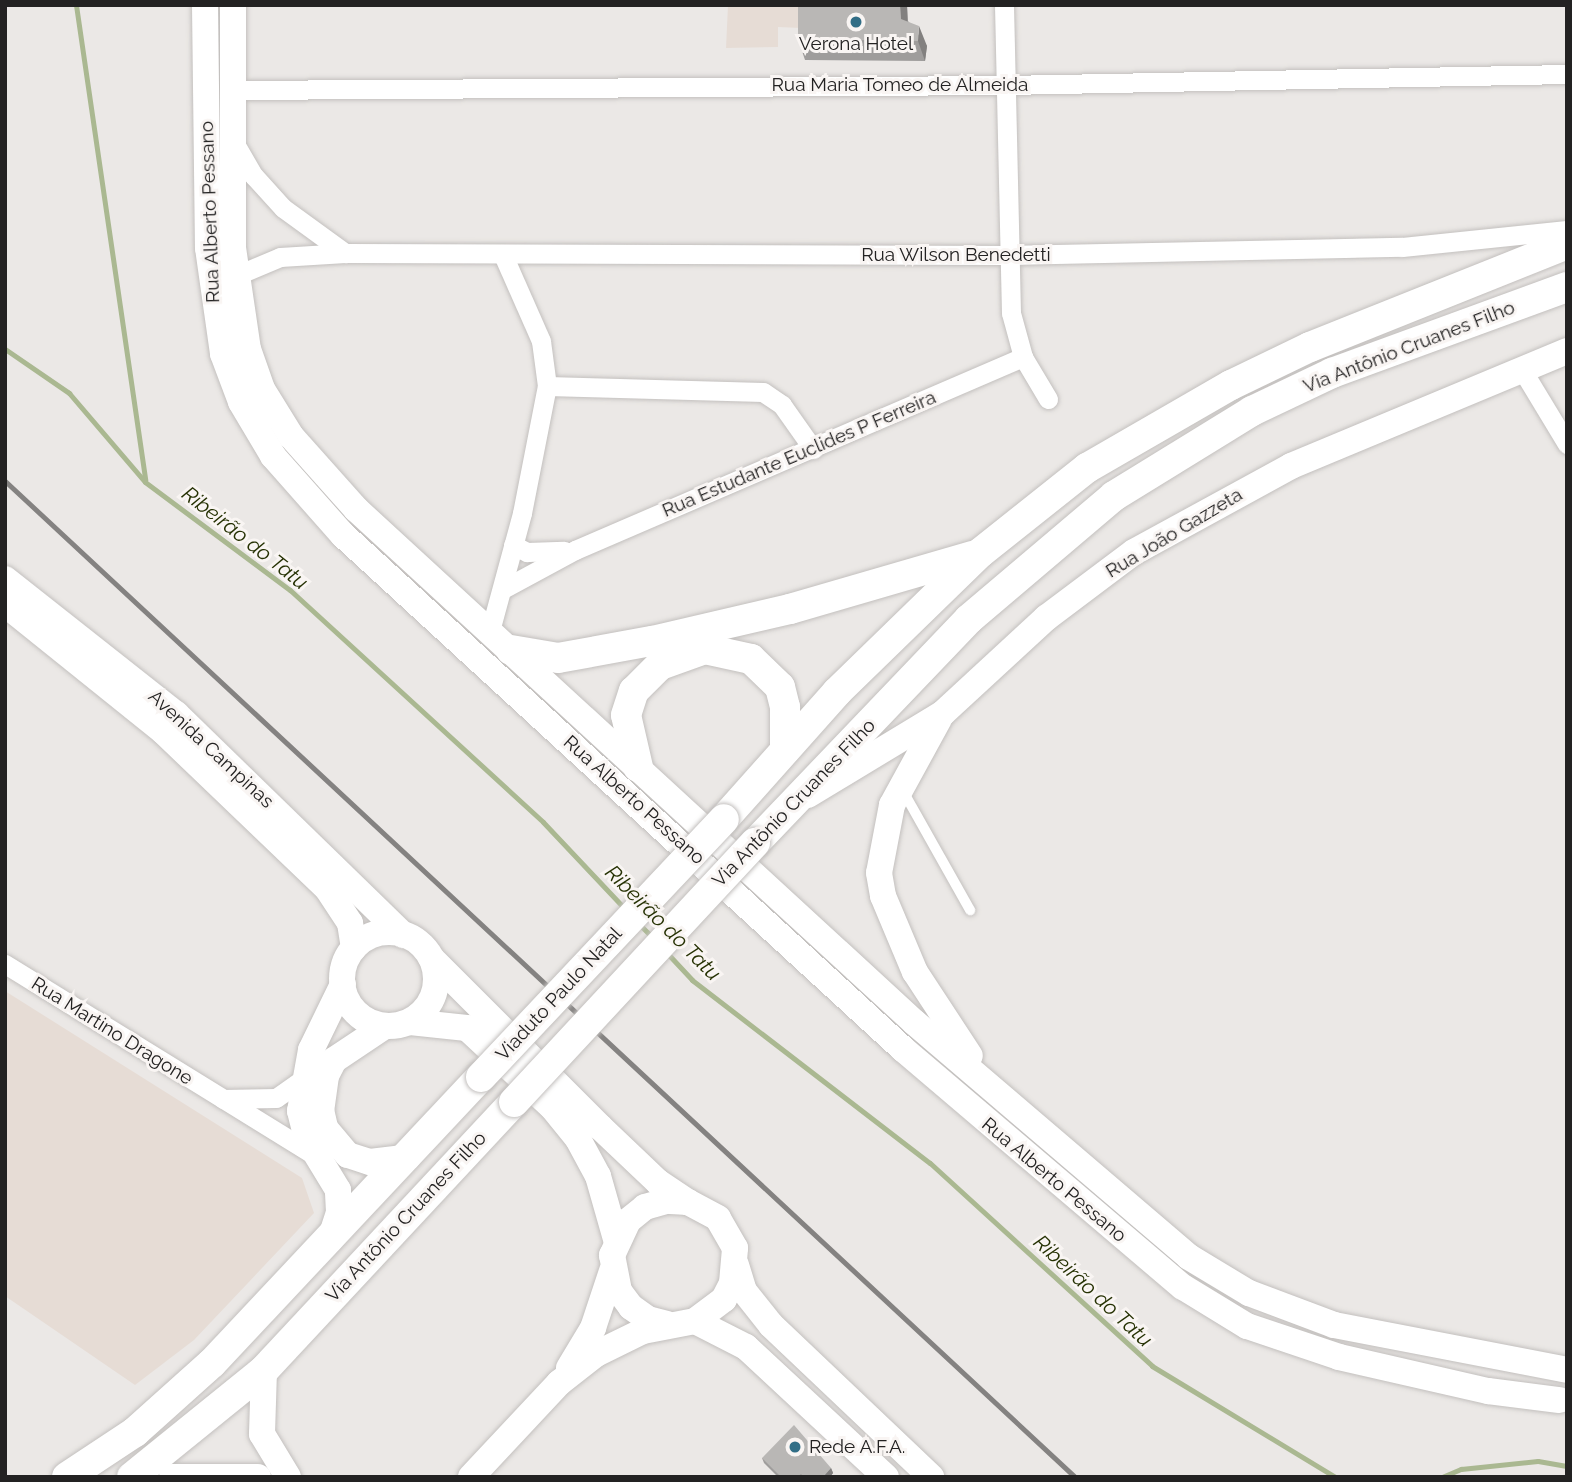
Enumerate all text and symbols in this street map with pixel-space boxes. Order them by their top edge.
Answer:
marker: Verona Hotel [848,14,864,30]
place label: Verona Hotel [799,33,913,55]
street label: Rua Maria Tomeo de Almeida [771,74,1029,96]
street label: Rua Alberto Pessano [195,120,225,304]
street label: Rua Wilson Benedetti [861,244,1051,266]
street label: Via Antônio Cruanes Filho [1300,296,1518,398]
street label: Rua Estudante Euclides P Ferreira [659,386,939,522]
water label: Ribeirão do Tatu [177,481,313,595]
street label: Rua João Gazzeta [1101,483,1247,583]
street label: Avenida Campinas [144,685,278,813]
street label: Via Antônio Cruanes Filho [708,714,880,892]
street label: Rua Alberto Pessano [559,730,709,870]
water label: Ribeirão do Tatu [600,860,726,986]
street label: Viaduto Paulo Natal [491,923,627,1065]
street label: Rua Martino Dragone [27,972,197,1090]
street label: Rua Alberto Pessano [977,1113,1131,1247]
street label: Via Antônio Cruanes Filho [321,1127,491,1307]
water label: Ribeirão do Tatu [1028,1229,1158,1353]
place label: Rede A.F.A. [809,1436,906,1458]
marker: Rede A.F.A. [787,1439,803,1455]

